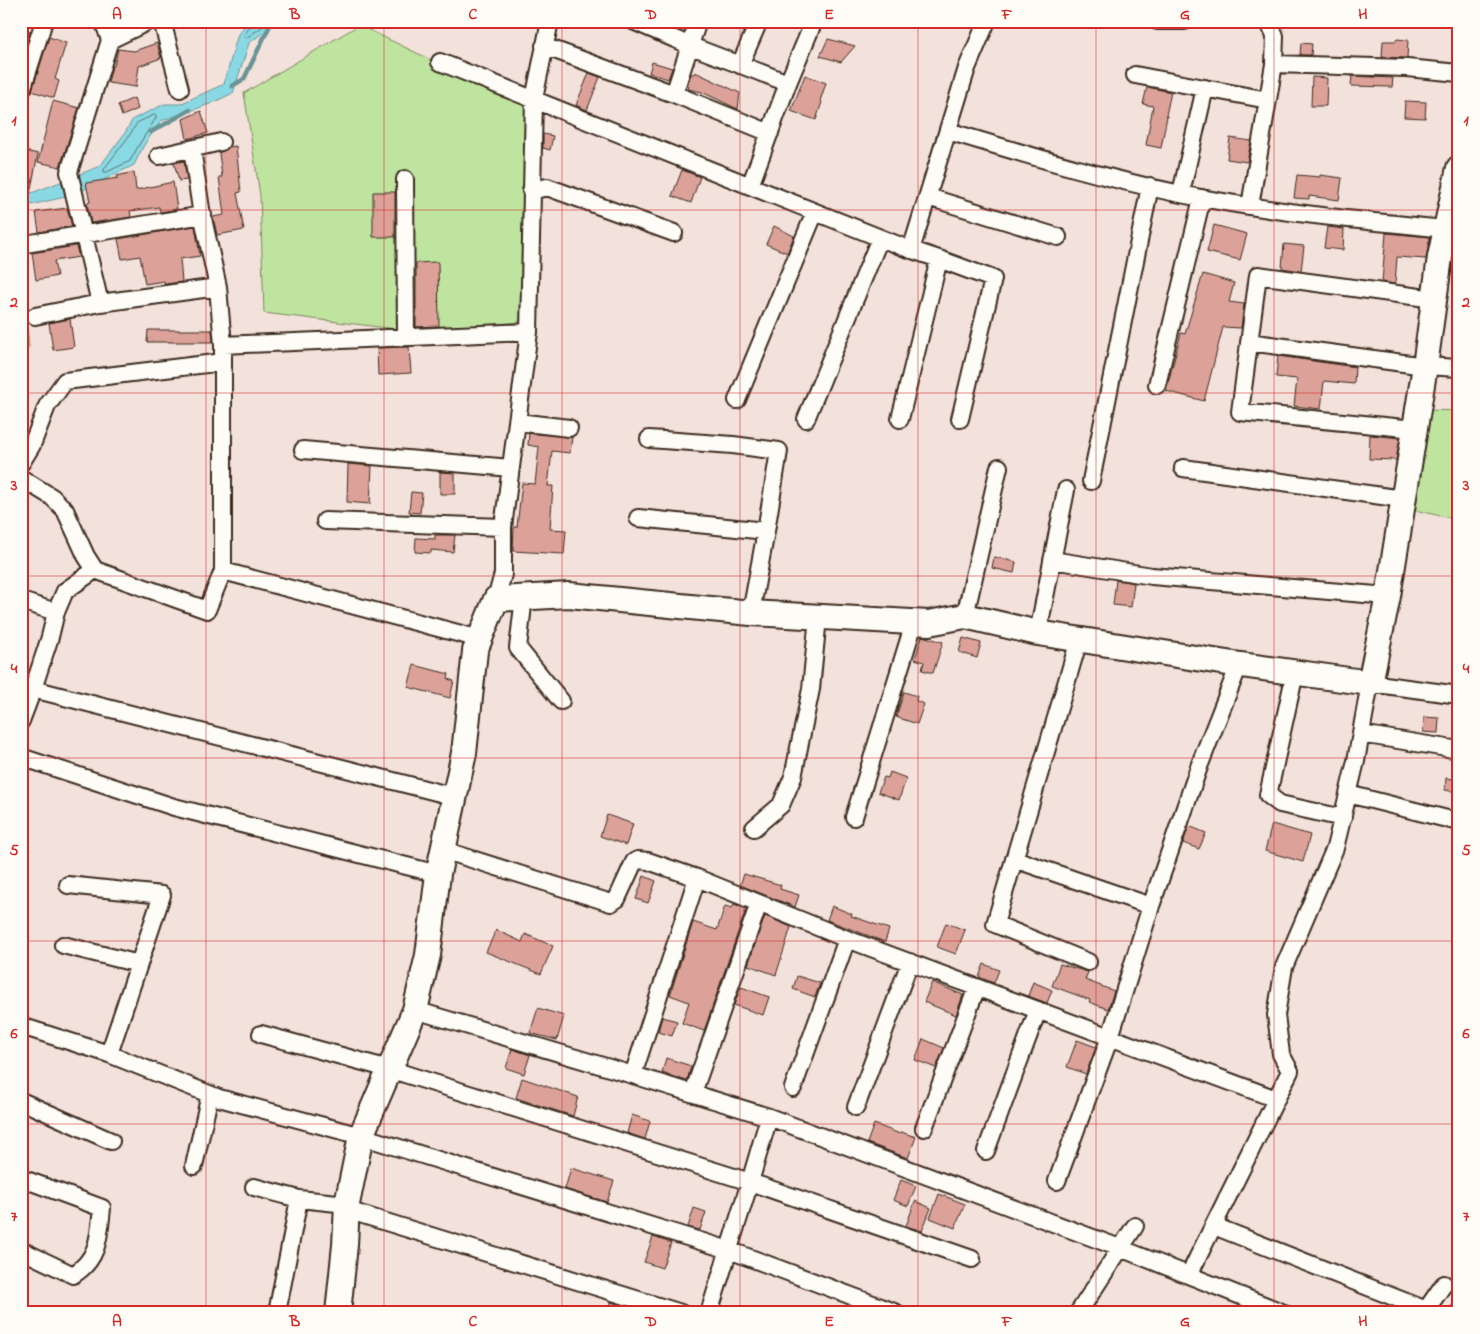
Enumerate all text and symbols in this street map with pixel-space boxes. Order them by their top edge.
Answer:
text: A [112,3,122,27]
text: B [289,3,301,27]
text: C [469,3,478,27]
text: D [644,3,657,27]
text: E [824,3,834,27]
text: F [1001,3,1013,27]
text: G [1180,3,1190,27]
text: H [1358,3,1368,27]
text: 1 [11,109,17,133]
text: 1 [1463,109,1469,133]
text: 2 [9,291,18,315]
text: 2 [1461,291,1470,315]
text: 3 [10,474,18,498]
text: 3 [1462,474,1470,498]
text: 4 [10,657,18,681]
text: 4 [1462,657,1470,681]
text: 5 [9,839,19,863]
text: 5 [1461,839,1471,863]
text: 6 [9,1022,18,1046]
text: 6 [1461,1022,1470,1046]
text: 7 [11,1205,18,1229]
text: 7 [1463,1205,1470,1229]
text: A [112,1310,122,1334]
text: B [289,1310,301,1334]
text: C [469,1310,478,1334]
text: D [644,1310,657,1334]
text: E [824,1310,834,1334]
text: F [1001,1310,1013,1334]
text: G [1180,1310,1190,1334]
text: H [1358,1310,1368,1334]

